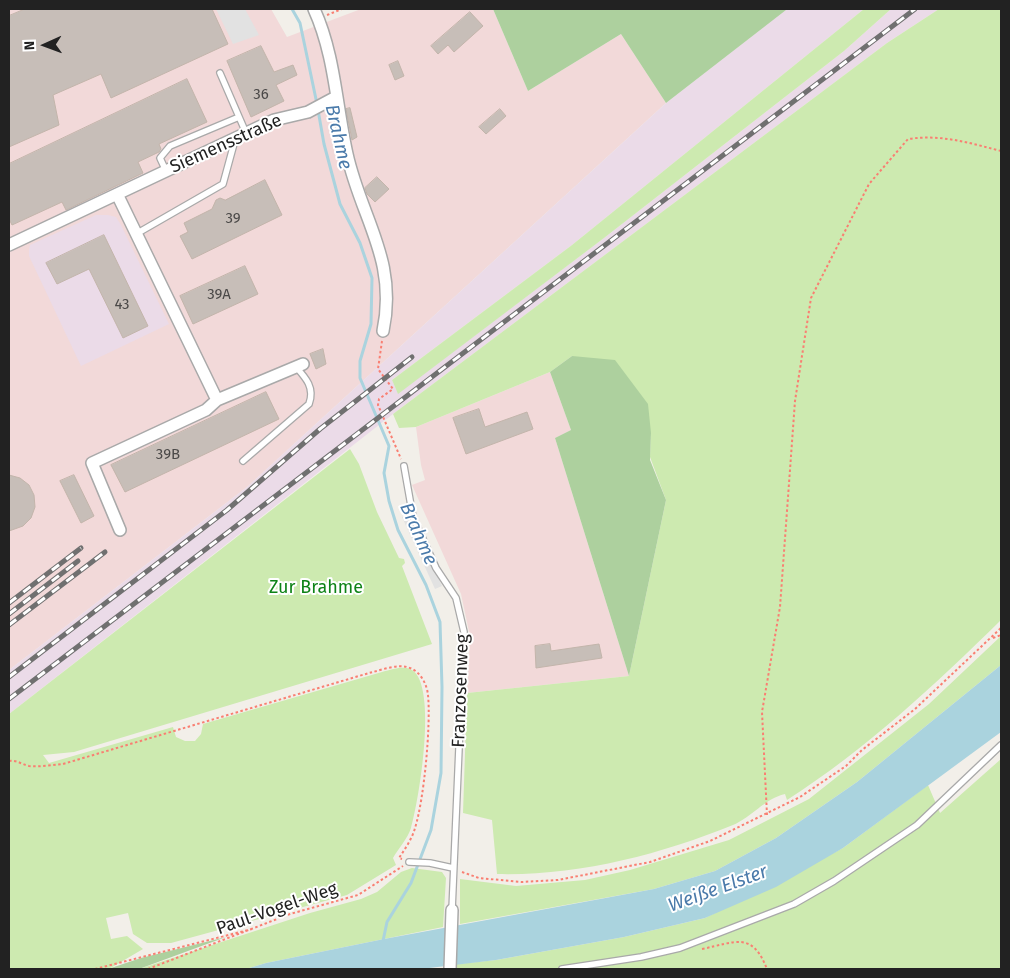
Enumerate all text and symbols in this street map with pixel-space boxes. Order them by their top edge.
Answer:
north arrow [20,20,70,70]
text: N [21,41,38,50]
house number: 36 [253,86,269,104]
water label: Brahme [319,102,357,172]
street label: Siemensstraße [167,110,285,178]
house number: 39 [225,210,241,228]
house number: 39A [207,286,231,304]
house number: 43 [114,296,130,314]
house number: 39B [156,446,180,464]
water label: Brahme [394,499,442,569]
park label: Zur Brahme [269,577,363,599]
street label: Franzosenweg [448,634,474,748]
water label: Weiße Elster [665,861,771,917]
street label: Paul-Vogel-Weg [214,878,340,940]

